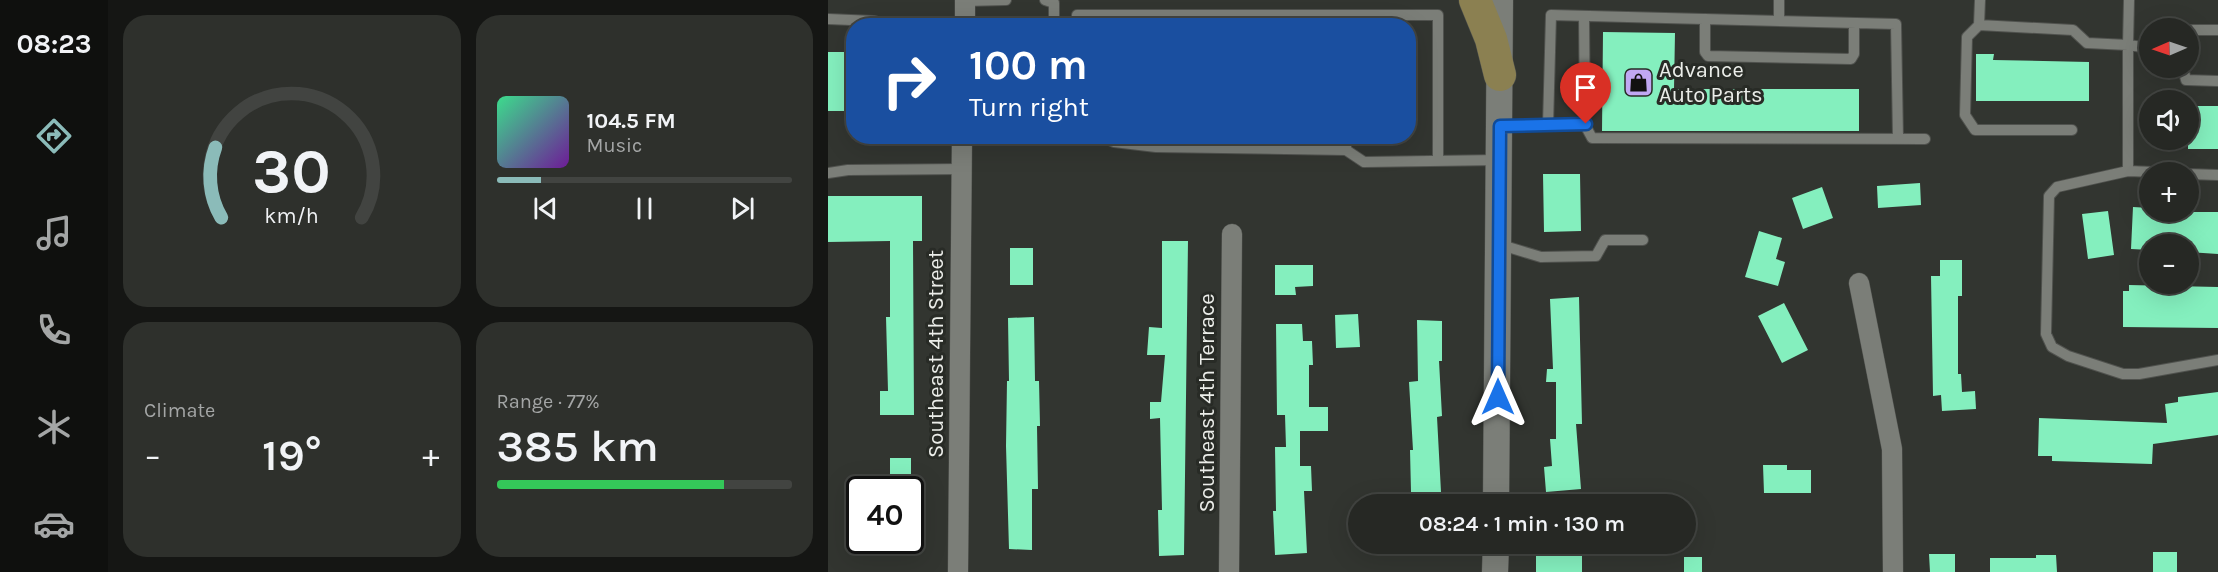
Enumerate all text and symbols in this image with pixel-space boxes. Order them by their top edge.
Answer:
north arrow [2139,18,2199,78]
map controls [2139,18,2199,294]
text: 08:23 [17,28,91,60]
text: 100 m [969,40,1088,90]
icon: right [870,42,948,120]
place label: Advance Auto Parts [1659,57,1763,108]
pin [1560,62,1611,124]
shop icon: Advance Auto Parts [1622,66,1654,98]
icon: arrive [1569,71,1602,104]
button: sound [2139,90,2199,150]
text: Turn right [969,91,1089,123]
text: 104.5 FM [587,108,676,134]
icon: directions [33,115,75,157]
text: Music [587,134,642,157]
text: 30 [253,135,331,208]
button: + [2139,162,2199,222]
icon: previous [529,192,562,225]
icon: pause [628,192,661,225]
icon: next [726,192,759,225]
text: km/h [265,203,319,228]
icon: music [33,212,75,254]
button: − [2139,234,2199,294]
street label: Southeast 4th Street [923,250,949,458]
street label: Southeast 4th Terrace [1194,293,1220,513]
icon: phone [33,309,75,351]
position arrow [1466,365,1530,429]
text: Range · 77% [497,390,600,413]
text: Climate [144,399,215,422]
icon: climate [33,406,75,448]
text: 385 km [497,420,659,472]
text: 19° [262,429,322,481]
text: − [144,436,161,474]
text: + [422,436,439,474]
speed limit sign: 40 [846,476,924,554]
icon: car [33,503,75,545]
text: 08:24 · 1 min · 130 m [1419,511,1625,537]

